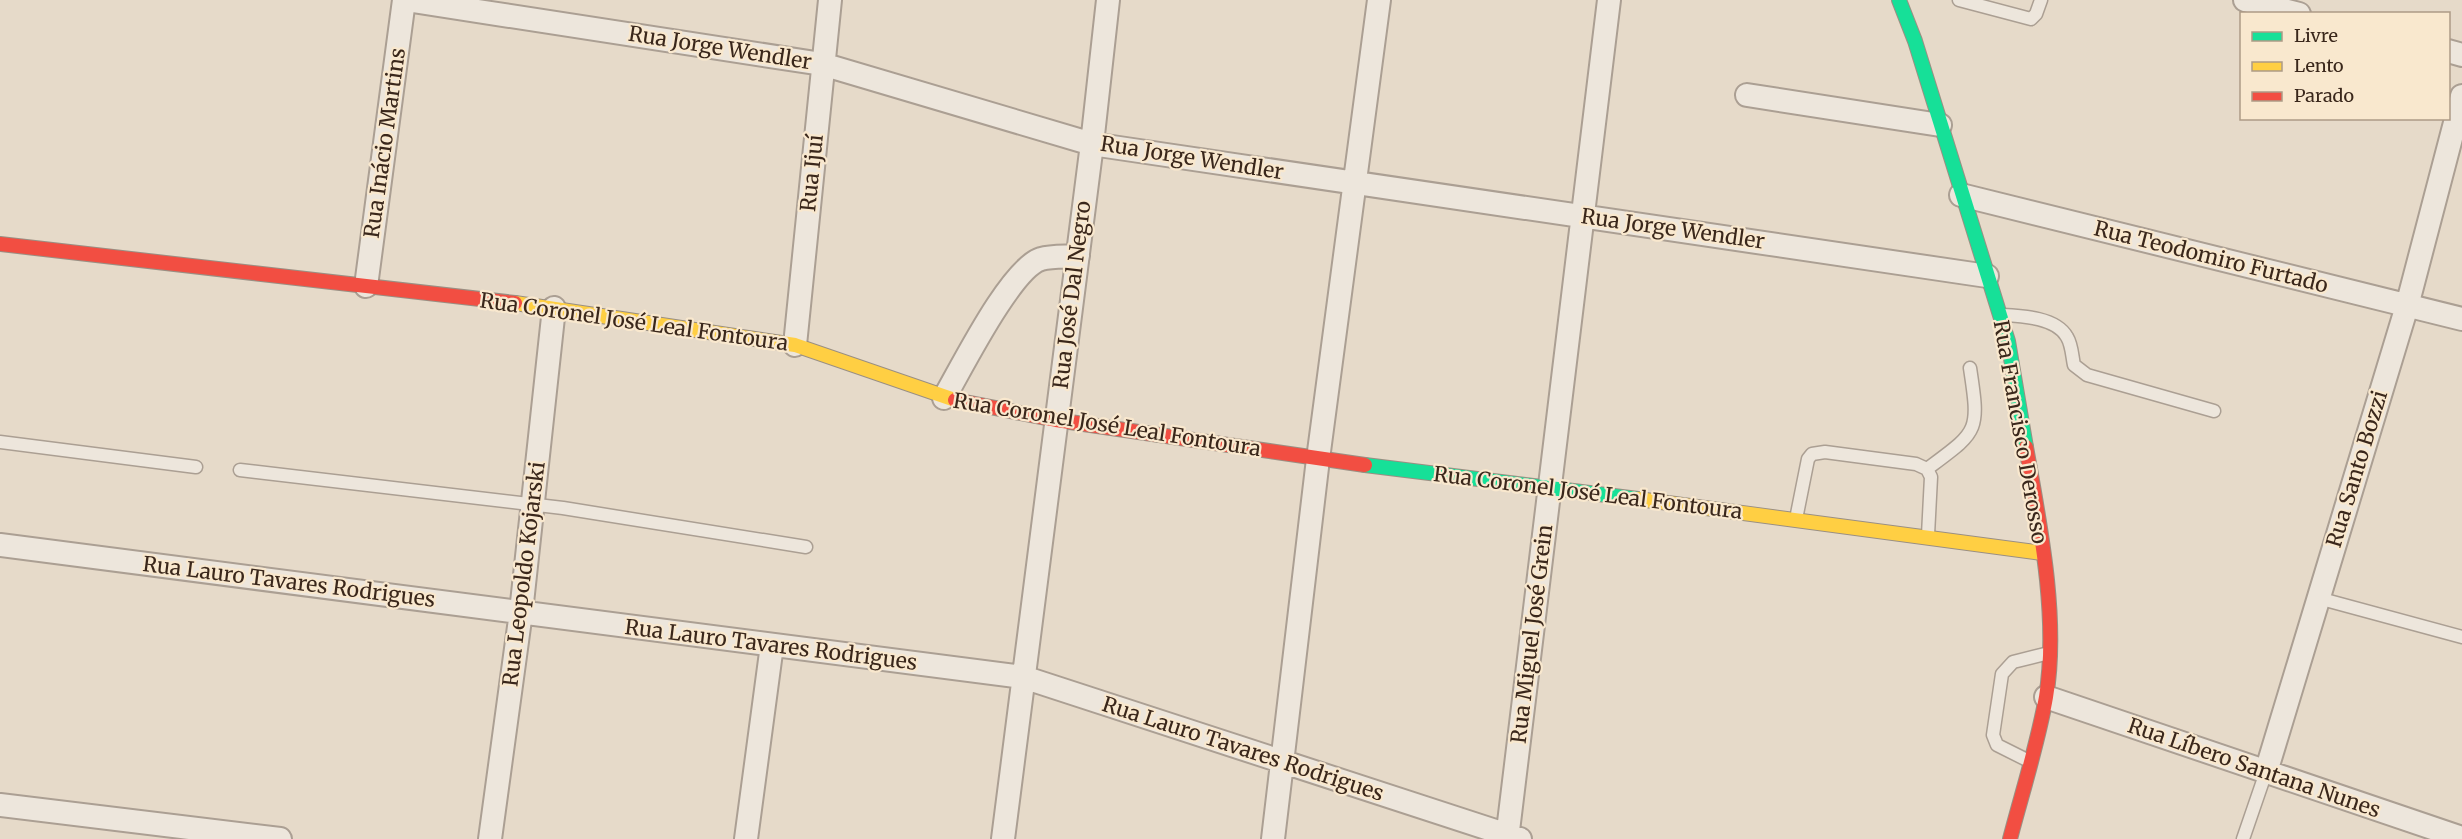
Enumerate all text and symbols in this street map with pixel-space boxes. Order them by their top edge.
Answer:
legend [2240,12,2450,120]
street label: Rua Jorge Wendler [627,20,814,75]
text: Livre [2294,24,2338,47]
street label: Rua Inácio Martins [358,46,411,240]
text: Lento [2294,54,2344,77]
text: Parado [2294,84,2354,107]
street label: Rua Jorge Wendler [1099,130,1286,185]
street label: Rua Ijuí [794,132,829,213]
street label: Rua José Dal Negro [1047,199,1096,391]
street label: Rua Jorge Wendler [1580,202,1767,255]
street label: Rua Teodomiro Furtado [2091,214,2331,299]
street label: Rua Coronel José Leal Fontoura [478,286,790,357]
street label: Rua Francisco Derosso [1988,318,2053,546]
street label: Rua Coronel José Leal Fontoura [951,387,1263,462]
street label: Rua Santo Bozzi [2320,387,2393,551]
street label: Rua Leopoldo Kojarski [496,460,551,688]
street label: Rua Coronel José Leal Fontoura [1432,460,1744,525]
street label: Rua Miguel José Grein [1505,523,1558,745]
street label: Rua Lauro Tavares Rodrigues [141,550,437,613]
street label: Rua Lauro Tavares Rodrigues [623,613,919,676]
street label: Rua Lauro Tavares Rodrigues [1099,690,1387,807]
street label: Rua Líbero Santana Nunes [2124,712,2384,824]

